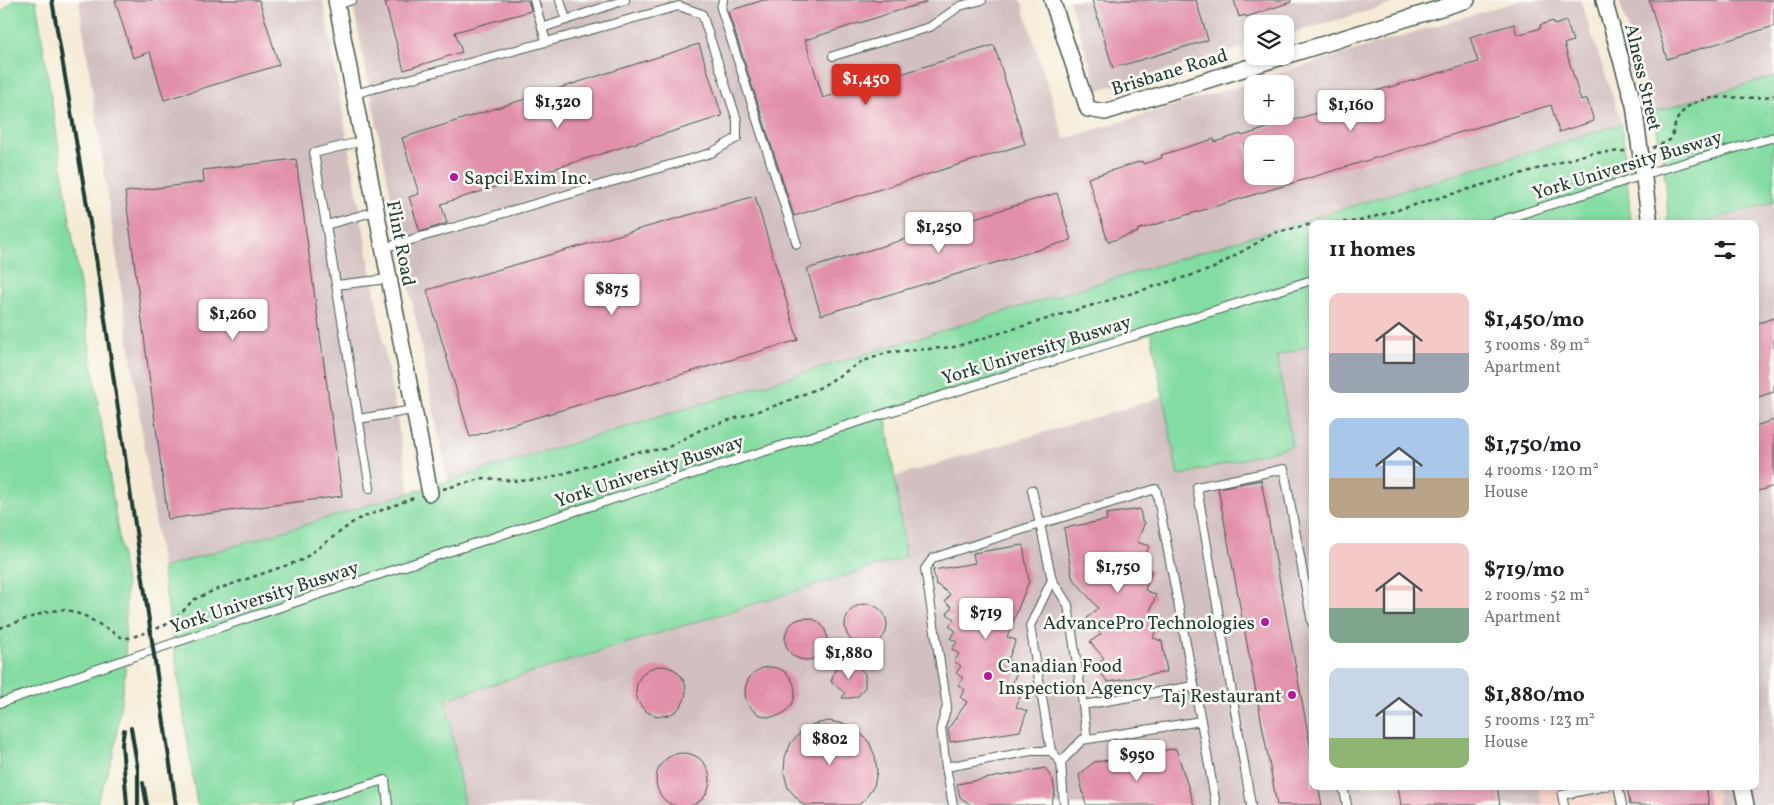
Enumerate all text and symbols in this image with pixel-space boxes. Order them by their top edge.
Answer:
map controls [1244,15,1294,185]
button: layers [1244,15,1294,65]
street label: Alness Street [1617,21,1667,134]
street label: Brisbane Road [1108,43,1231,103]
pin: $1,450 [825,64,907,106]
text: $1,450 [843,69,889,91]
button: + [1244,75,1294,125]
pin: $1,320 [517,86,599,129]
pin: $1,160 [1310,90,1392,132]
text: $1,320 [535,92,581,114]
text: $1,160 [1328,95,1374,117]
street label: York University Busway [1529,125,1726,207]
button: − [1244,135,1294,185]
place label: Sapci Exim Inc. [464,166,592,192]
marker: Sapci Exim Inc. [448,171,460,183]
street label: Flint Road [379,198,421,288]
pin: $1,250 [898,212,980,254]
text: $1,250 [916,217,962,239]
text: 11 homes [1329,236,1416,265]
icon: filters [1711,236,1739,264]
pin: $875 [582,274,642,316]
text: $875 [596,279,629,301]
pin: $1,260 [192,298,274,341]
text: $1,260 [210,304,256,326]
text: $1,450/mo [1484,306,1584,335]
street label: York University Busway [938,310,1135,392]
icon: home [1369,313,1429,373]
text: 3 rooms · 89 m² [1484,335,1589,357]
text: Apartment [1484,357,1561,379]
street label: York University Busway [552,429,748,515]
text: $1,750/mo [1484,431,1581,460]
icon: home [1369,438,1429,498]
text: 4 rooms · 120 m² [1484,460,1599,482]
text: House [1484,482,1528,504]
pin: $1,750 [1077,552,1159,594]
street label: York University Busway [167,555,363,641]
text: $719/mo [1484,556,1565,585]
text: $1,750 [1096,557,1140,579]
icon: home [1369,563,1429,623]
text: 2 rooms · 52 m² [1484,585,1590,607]
pin: $719 [956,598,1016,640]
text: $719 [970,603,1002,625]
text: Apartment [1484,607,1561,629]
place label: AdvancePro Technologies [1043,611,1255,637]
marker: AdvancePro Technologies [1259,616,1271,628]
pin: $1,880 [808,638,890,680]
text: $1,880 [825,643,873,665]
place label: Canadian Food Inspection Agency [998,654,1152,702]
marker: Canadian Food Inspection Agency [982,670,994,682]
text: $1,880/mo [1484,681,1585,710]
place label: Taj Restaurant [1161,684,1282,710]
icon: home [1369,688,1429,748]
marker: Taj Restaurant [1286,689,1298,701]
text: 5 rooms · 123 m² [1484,710,1595,732]
pin: $802 [800,724,860,766]
text: $802 [812,729,848,751]
text: House [1484,732,1528,754]
pin: $950 [1107,740,1167,782]
text: $950 [1119,745,1155,767]

